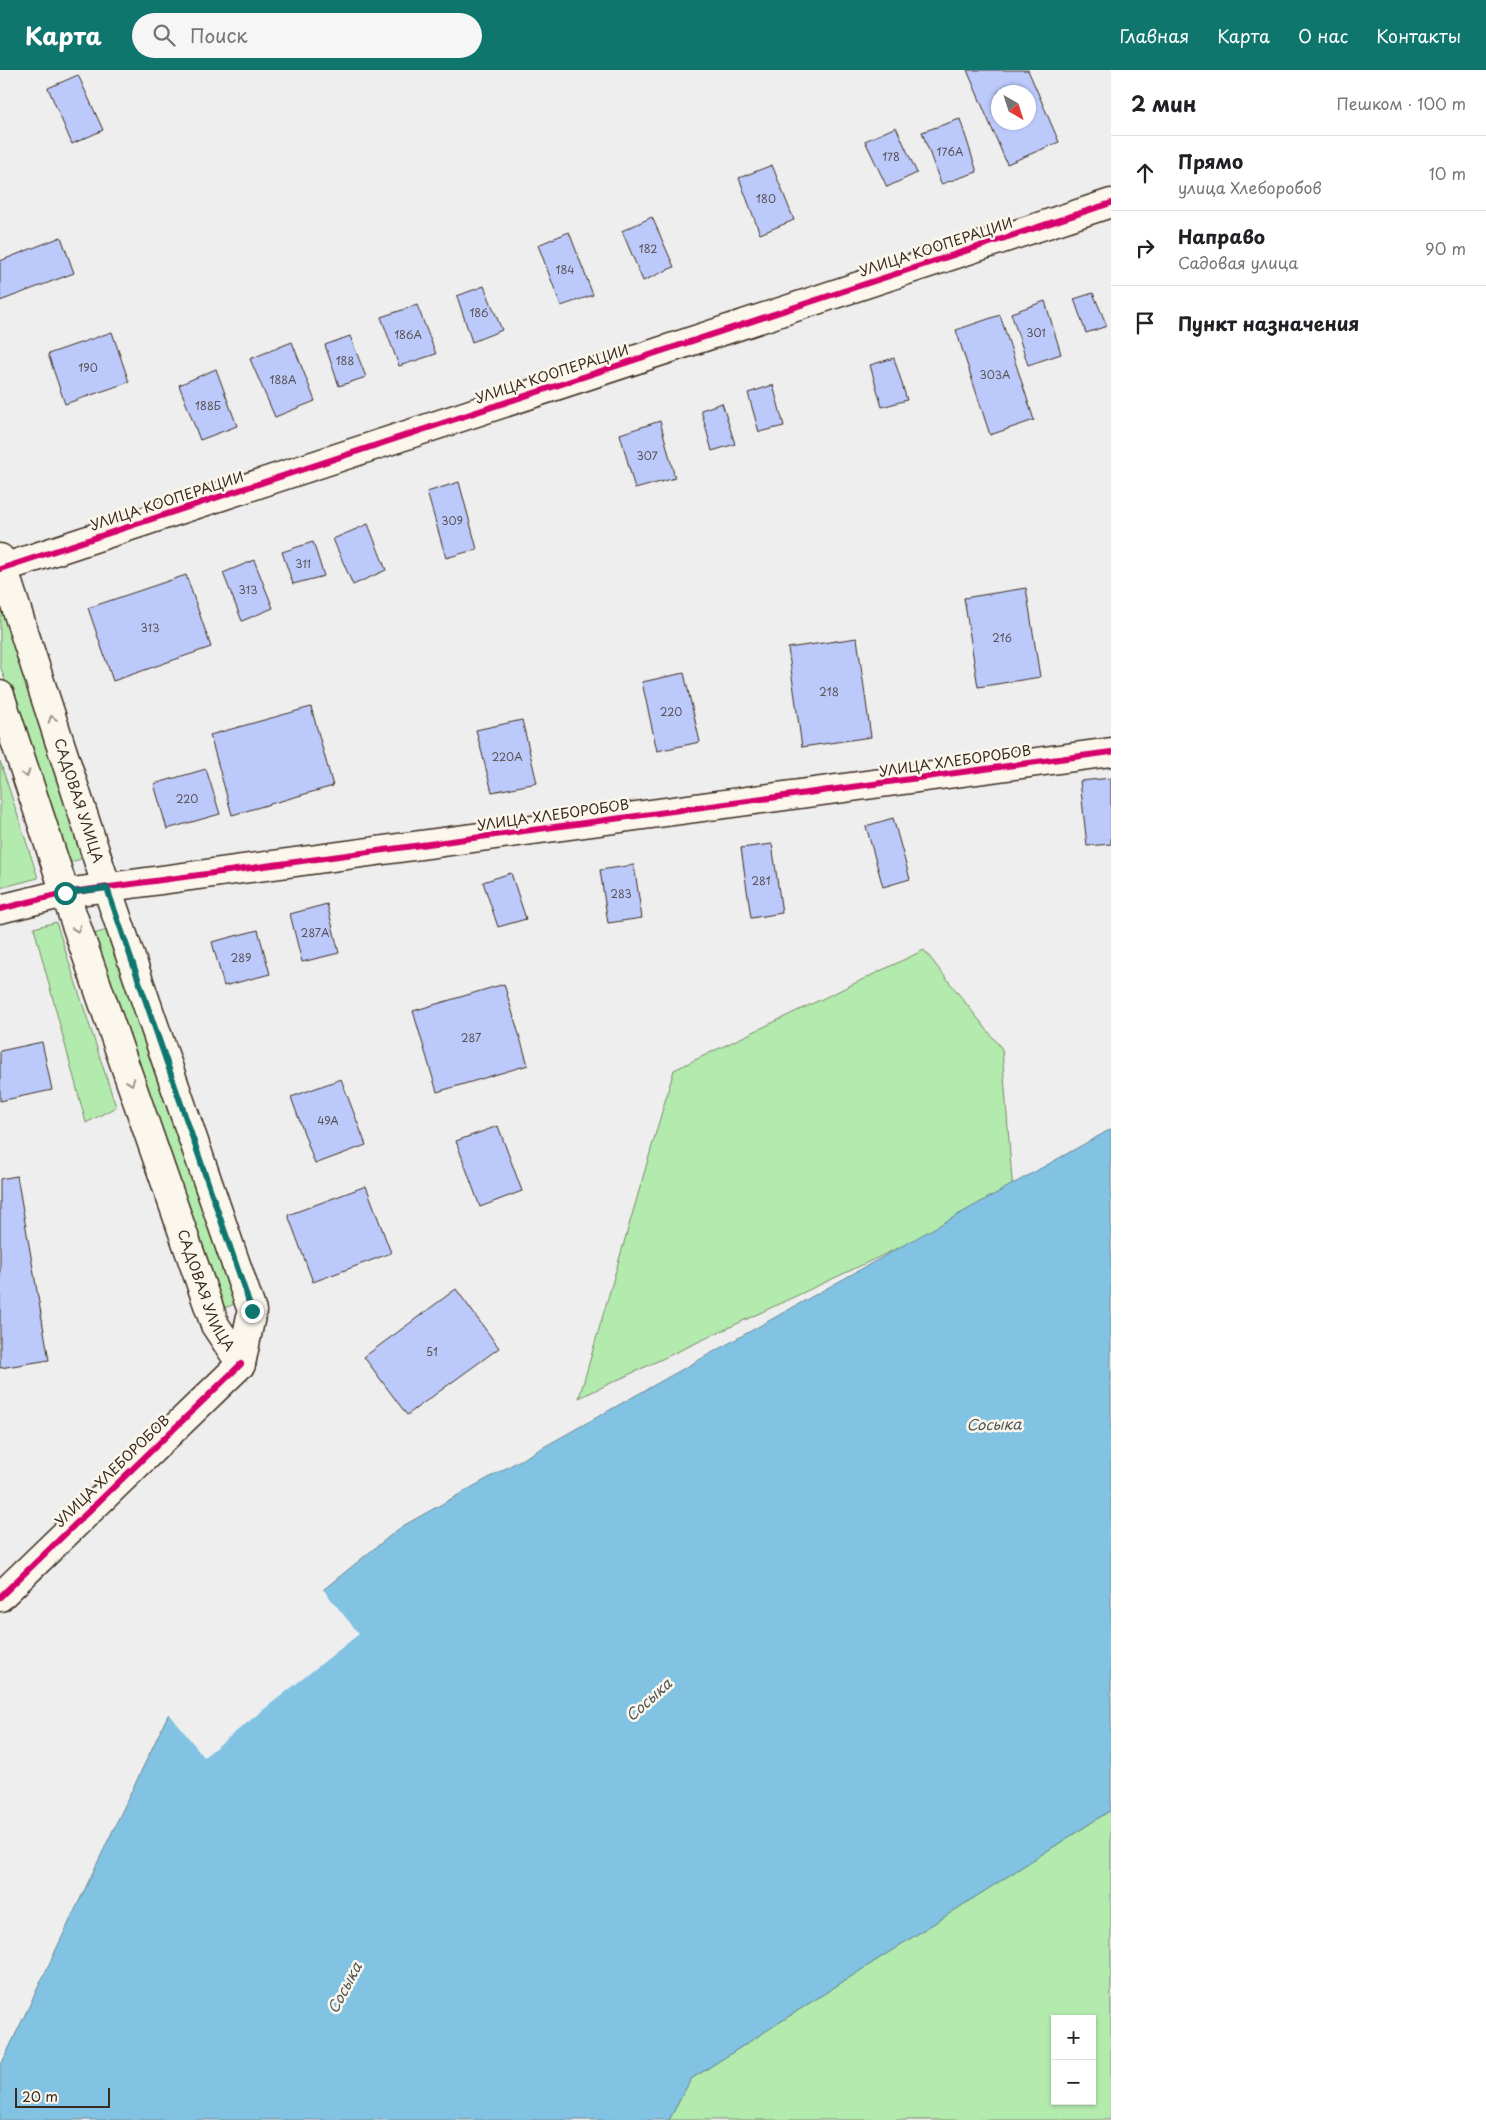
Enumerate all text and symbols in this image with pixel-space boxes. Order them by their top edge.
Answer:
search box [132,13,482,58]
text: Карта [25,17,102,53]
icon: search [150,21,178,49]
text: Поиск [190,21,248,49]
text: Главная [1120,22,1189,49]
text: Карта [1217,22,1270,49]
text: О нас [1298,22,1348,49]
text: Контакты [1376,22,1461,49]
north arrow [991,85,1036,130]
text: 2 мин [1131,87,1196,119]
text: Пешком · 100 m [1336,91,1466,115]
house number: 176А [937,143,964,160]
text: Прямо [1178,147,1243,175]
house number: 178 [882,148,900,165]
icon: ahead [1131,159,1159,187]
text: 10 m [1429,161,1466,185]
text: улица Хлеборобов [1178,175,1322,199]
house number: 180 [756,190,776,207]
street label: УЛИЦА КООПЕРАЦИИ [856,212,1015,281]
text: Направо [1178,222,1265,250]
icon: right [1131,234,1159,262]
text: 90 m [1425,236,1466,260]
house number: 182 [639,240,657,257]
text: Садовая улица [1178,250,1298,274]
house number: 184 [555,261,575,278]
house number: 186 [469,304,489,321]
icon: arrive [1131,309,1159,337]
text: Пункт назначения [1178,309,1359,337]
house number: 301 [1026,324,1046,341]
house number: 186А [394,326,422,343]
street label: УЛИЦА КООПЕРАЦИИ [472,339,631,408]
house number: 188 [336,352,354,369]
house number: 190 [78,359,98,376]
house number: 303А [980,366,1011,383]
house number: 188А [269,371,297,388]
house number: 188Б [195,397,221,414]
house number: 307 [636,447,658,464]
street label: УЛИЦА КООПЕРАЦИИ [87,466,246,535]
house number: 309 [441,512,463,529]
house number: 311 [295,555,311,572]
house number: 313 [238,581,258,598]
house number: 313 [140,619,160,636]
house number: 216 [992,629,1012,646]
house number: 218 [819,683,839,700]
house number: 220 [660,703,682,720]
one-way arrow [48,715,58,723]
street label: САДОВАЯ УЛИЦА [49,735,109,866]
street label: УЛИЦА ХЛЕБОРОБОВ [878,739,1032,782]
house number: 220А [491,748,523,765]
one-way arrow [20,770,30,778]
house number: 220 [176,790,198,807]
street label: УЛИЦА ХЛЕБОРОБОВ [476,793,630,836]
house number: 281 [751,872,771,889]
route start [54,882,77,905]
house number: 283 [610,885,632,902]
one-way arrow [72,924,82,932]
house number: 287А [301,924,330,941]
house number: 289 [231,949,251,966]
house number: 287 [461,1029,481,1046]
one-way arrow [125,1077,135,1086]
house number: 49А [317,1112,339,1129]
street label: САДОВАЯ УЛИЦА [173,1226,241,1355]
route end [241,1300,264,1323]
house number: 51 [426,1343,438,1360]
street label: УЛИЦА ХЛЕБОРОБОВ [49,1410,174,1531]
water label: Сосыка [966,1412,1022,1435]
water label: Сосыка [620,1671,677,1726]
water label: Сосыка [321,1957,367,2017]
map controls [1051,2015,1096,2105]
button: + [1051,2015,1096,2060]
button: − [1051,2060,1096,2105]
scale bar [15,2085,110,2108]
text: 20 m [22,2086,58,2107]

